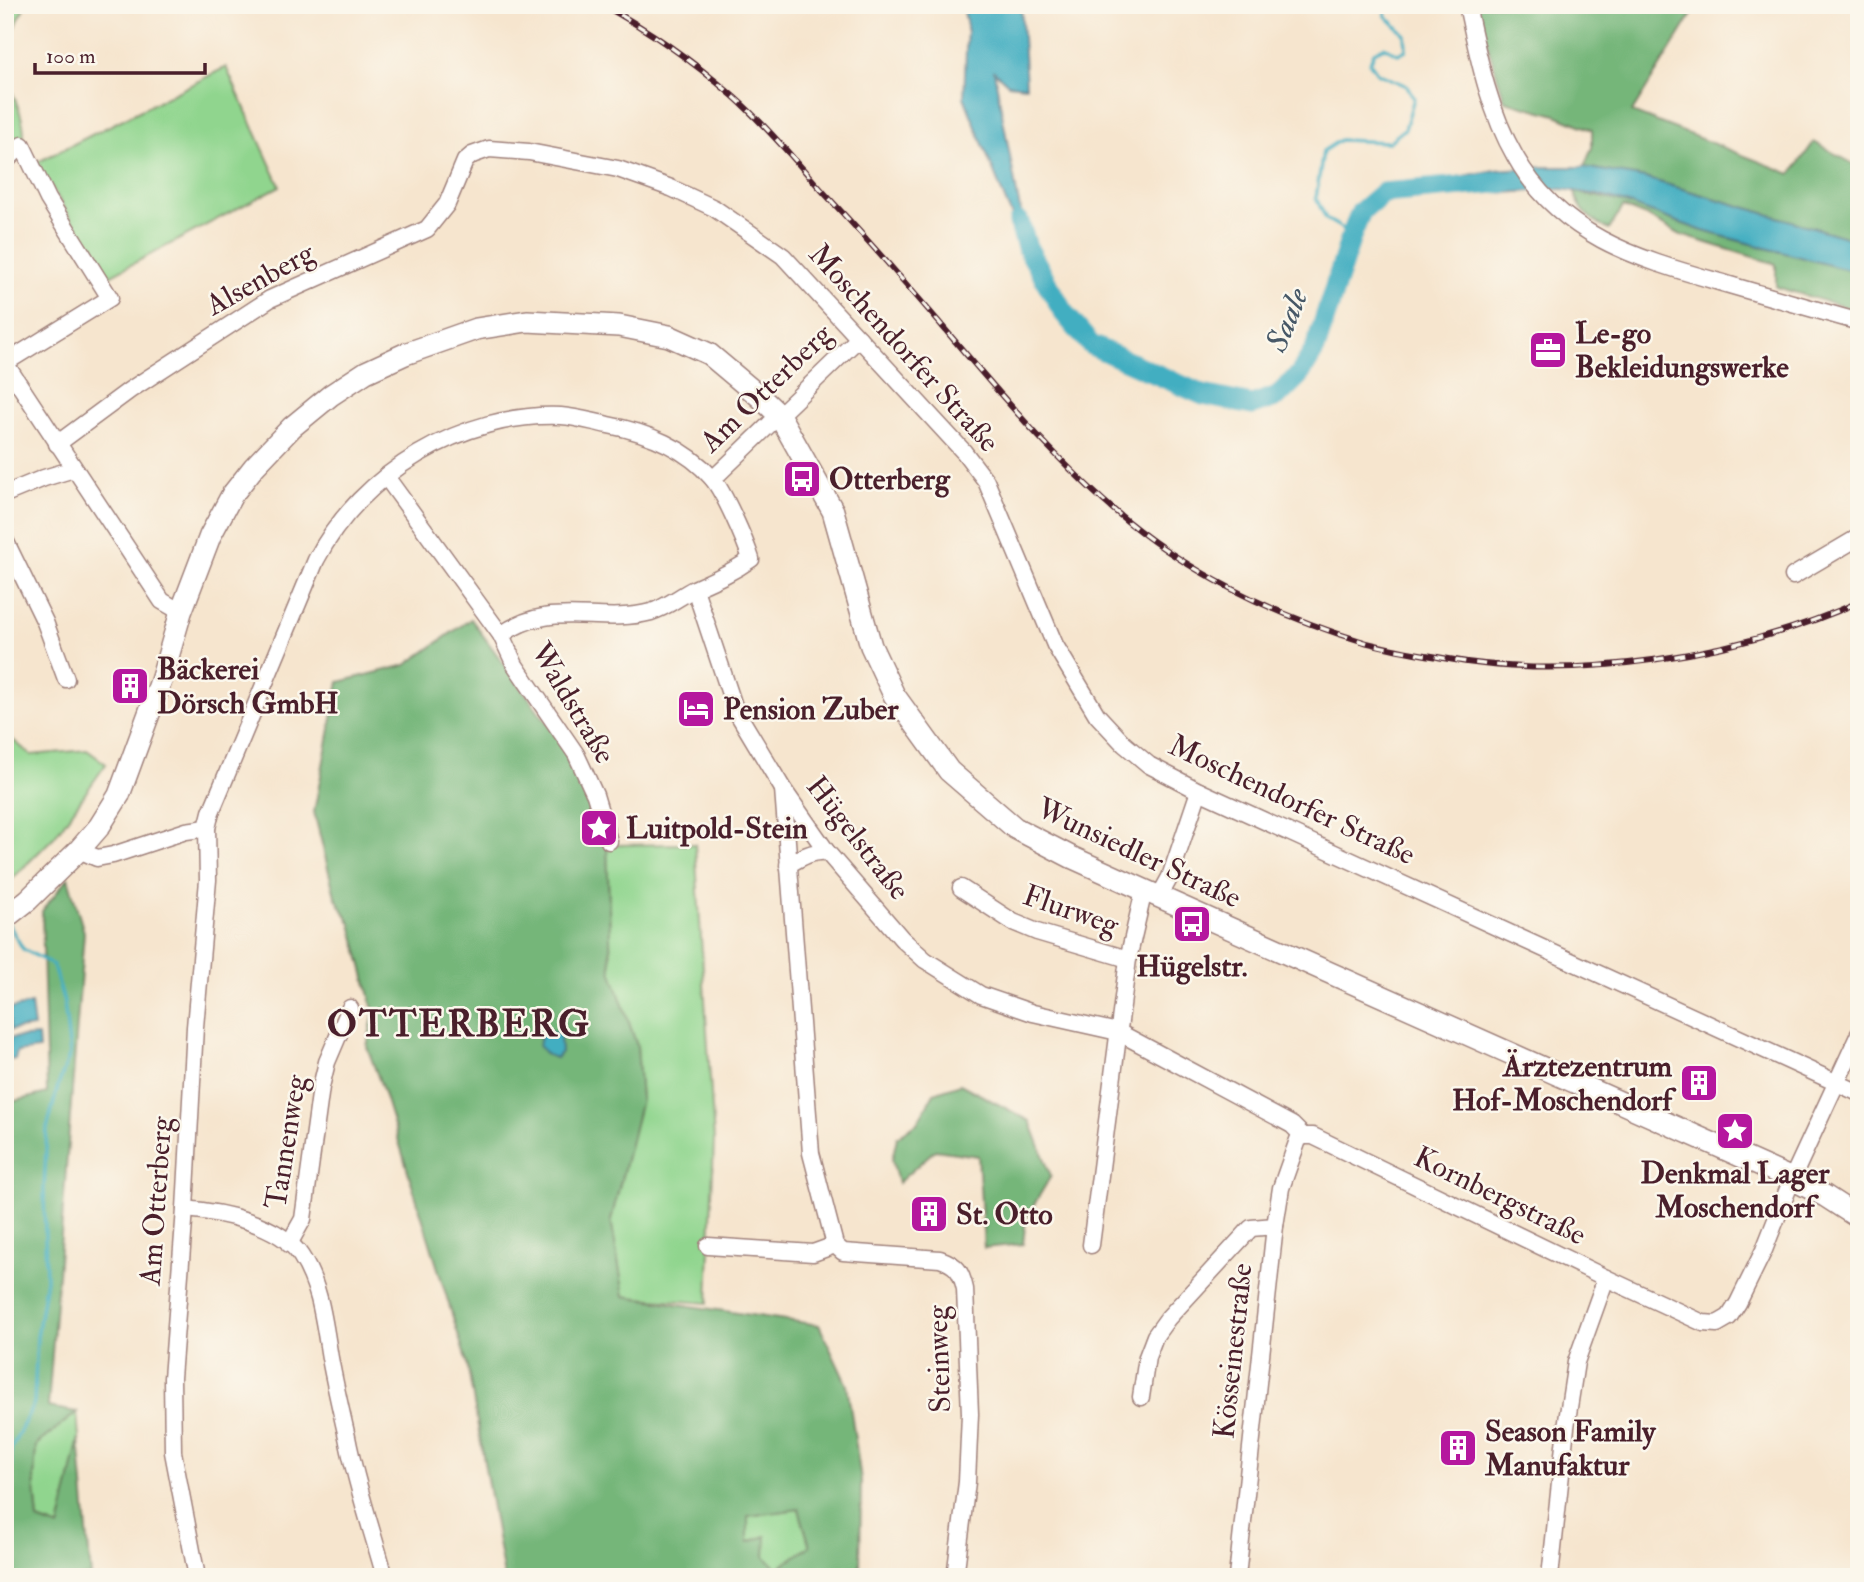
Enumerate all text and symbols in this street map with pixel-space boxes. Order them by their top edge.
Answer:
scale bar [35,32,205,76]
text: 100 m [46,43,96,70]
street label: Alsenberg [199,234,322,324]
street label: Moschendorfer Straße [801,236,1007,460]
water label: Saale [1256,282,1318,358]
street label: Am Otterberg [692,315,841,461]
place label: Le-go Bekleidungswerke [1575,315,1789,386]
office icon: Le-go Bekleidungswerke [1527,329,1569,371]
bus stop icon: Otterberg [781,458,823,500]
place label: Otterberg [829,461,951,498]
street label: Waldstraße [522,635,624,770]
place label: Bäckerei Dörsch GmbH [157,651,339,722]
building icon: Bäckerei Dörsch GmbH [109,665,151,707]
hotel icon: Pension Zuber [675,688,717,730]
place label: Pension Zuber [723,691,899,728]
street label: Moschendorfer Straße [1163,727,1421,873]
street label: Hügelstraße [798,769,918,907]
street label: Wunsiedler Straße [1030,789,1247,916]
place icon: Luitpold-Stein [578,807,620,849]
place label: Luitpold-Stein [626,810,808,847]
street label: Flurweg [1018,876,1125,944]
bus stop icon: Hügelstr. [1171,903,1213,945]
place label: Hügelstr. [1136,948,1248,985]
district label: OTTERBERG [327,1001,591,1048]
place label: Ärztezentrum Hof-Moschendorf [1452,1048,1677,1119]
building icon: Ärztezentrum Hof-Moschendorf [1678,1062,1720,1104]
street label: Tannenweg [257,1071,315,1212]
place icon: Denkmal Lager Moschendorf [1714,1110,1756,1152]
street label: Am Otterberg [132,1114,180,1288]
street label: Kornbergstraße [1408,1138,1592,1254]
place label: Denkmal Lager Moschendorf [1641,1155,1830,1226]
building icon: St. Otto [908,1193,950,1235]
place label: St. Otto [956,1196,1053,1233]
street label: Kösseinestraße [1205,1261,1261,1441]
street label: Steinweg [919,1303,959,1413]
place label: Season Family Manufaktur [1484,1413,1657,1484]
building icon: Season Family Manufaktur [1437,1427,1479,1469]

